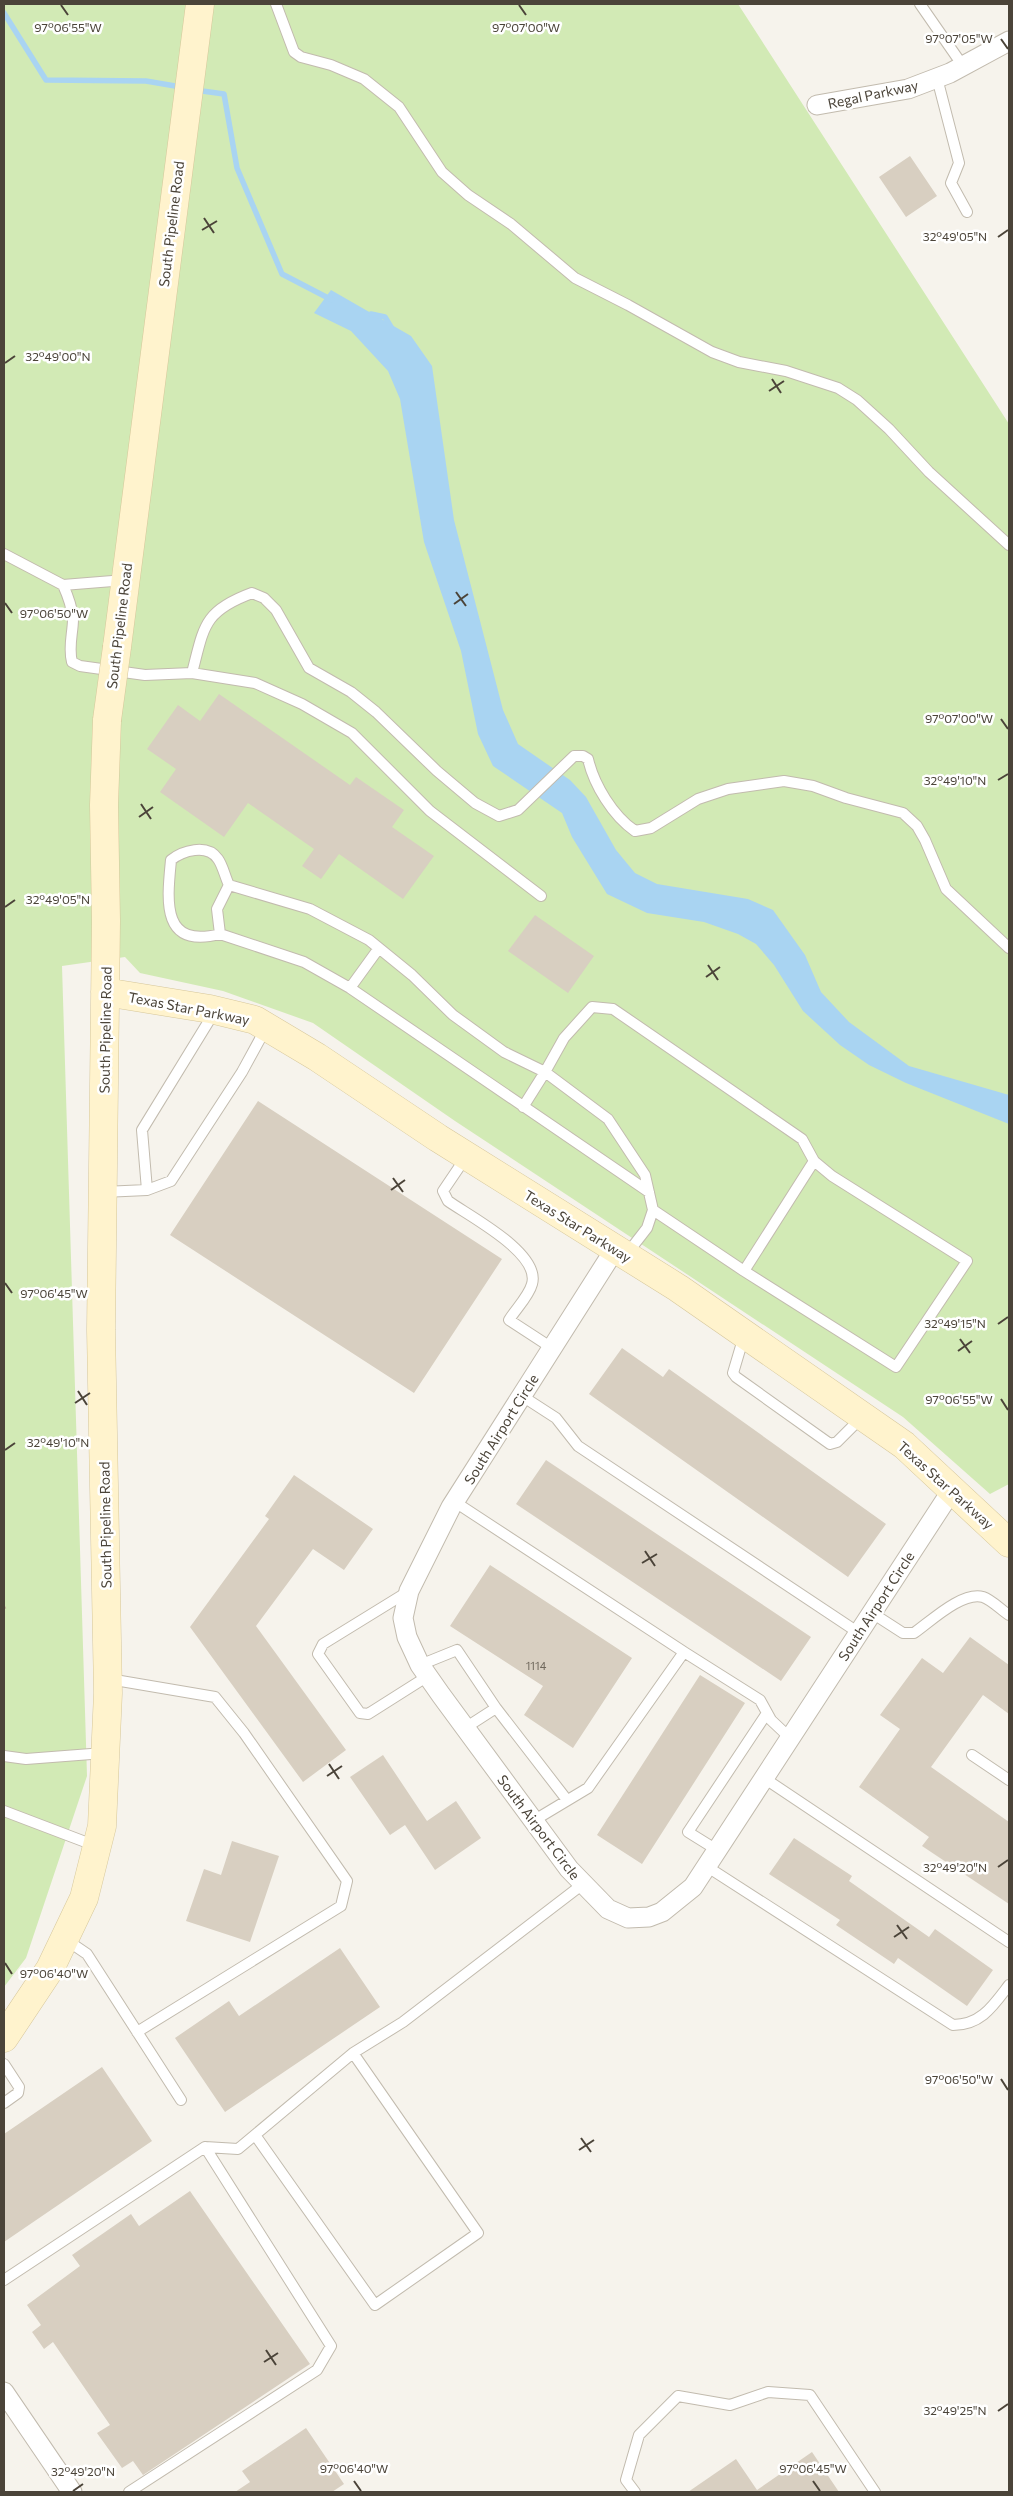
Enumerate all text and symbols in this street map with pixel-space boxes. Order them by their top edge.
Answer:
text: 97°06'55"W [34,20,102,34]
text: 97°07'00"W [492,20,560,34]
text: 97°07'05"W [925,31,993,45]
street label: Regal Parkway [826,76,920,112]
street label: South Pipeline Road [155,160,187,288]
text: 32°49'05"N [923,229,987,243]
text: 32°49'00"N [25,349,91,363]
street label: South Pipeline Road [103,562,135,690]
text: 97°06'50"W [20,606,88,620]
text: 97°07'00"W [925,711,993,725]
text: 32°49'10"N [924,773,986,787]
text: 32°49'05"N [26,892,90,906]
street label: South Pipeline Road [95,966,115,1094]
street label: Texas Star Parkway [127,988,251,1028]
street label: Texas Star Parkway [521,1186,635,1266]
text: 97°06'45"W [20,1286,88,1300]
text: 32°49'15"N [924,1316,986,1330]
street label: South Airport Circle [460,1371,542,1487]
text: 97°06'55"W [925,1392,993,1406]
text: 32°49'10"N [27,1435,89,1449]
street label: Texas Star Parkway [895,1437,997,1533]
street label: South Pipeline Road [95,1461,115,1589]
street label: South Airport Circle [834,1548,918,1664]
house number: 1114 [526,1659,547,1672]
street label: South Airport Circle [494,1771,584,1883]
text: 32°49'20"N [923,1860,987,1874]
text: 97°06'40"W [20,1966,88,1980]
text: 97°06'50"W [925,2072,993,2086]
text: 32°49'25"N [923,2403,987,2417]
text: 97°06'40"W [320,2461,388,2475]
text: 97°06'45"W [779,2461,847,2475]
text: 32°49'20"N [51,2464,115,2478]

